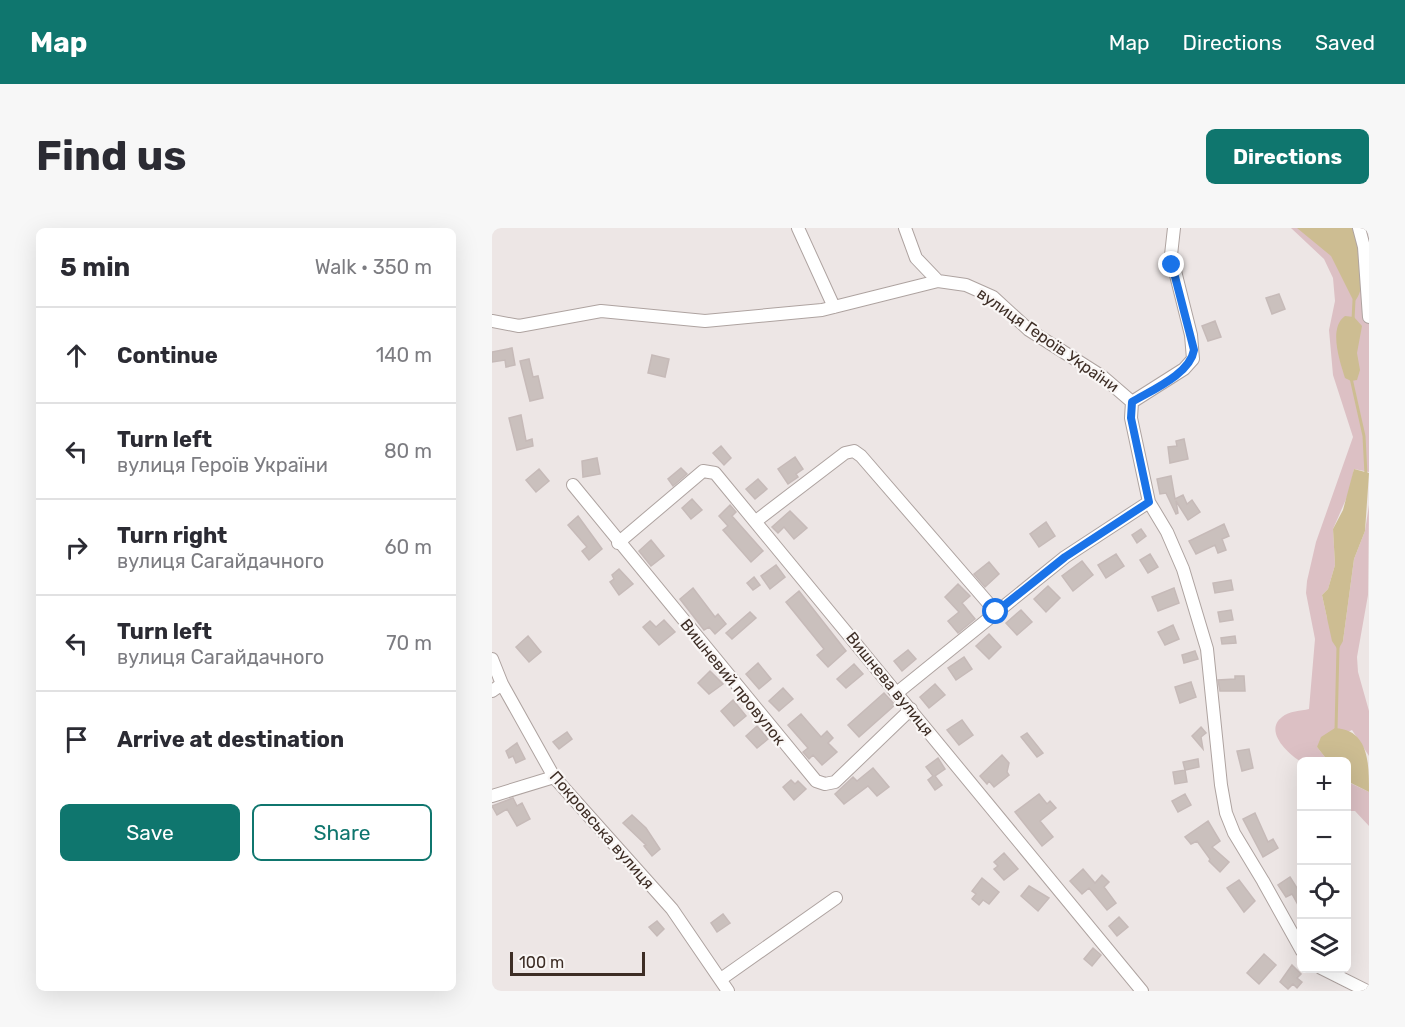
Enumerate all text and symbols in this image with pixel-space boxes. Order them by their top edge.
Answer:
text: Map [30,26,87,59]
text: Map [1109,30,1150,55]
text: Directions [1183,30,1282,55]
text: Saved [1315,30,1375,55]
button: Directions [1206,129,1369,184]
text: Find us [36,131,187,181]
route end [1158,251,1184,277]
text: 5 min [60,252,130,283]
text: Walk · 350 m [315,255,432,279]
street label: вулиця Героїв України [973,284,1123,396]
icon: ahead [60,339,93,372]
text: Continue [117,342,218,369]
text: 140 m [376,343,432,367]
text: Turn left [117,426,212,453]
icon: left [60,435,93,468]
text: 80 m [384,439,432,463]
text: вулиця Героїв України [117,453,328,477]
text: Turn right [117,522,227,549]
icon: right [60,531,93,564]
text: 60 m [385,535,432,559]
text: вулиця Сагайдачного [117,549,324,573]
route start [982,598,1008,624]
street label: Вишневий провулок [676,615,790,749]
text: Turn left [117,618,212,645]
icon: left [60,627,93,660]
street label: Вишнева вулиця [842,628,938,740]
text: 70 m [386,631,432,655]
text: вулиця Сагайдачного [117,645,324,669]
icon: arrive [60,723,93,756]
text: Arrive at destination [117,726,344,753]
map controls [1297,757,1351,973]
button: + [1297,757,1351,811]
street label: Покровська вулиця [546,767,658,893]
button: Save [60,804,240,861]
button: Share [252,804,432,861]
button: − [1297,811,1351,865]
button: locate [1297,865,1351,919]
button: layers [1297,919,1351,973]
scale bar [510,949,645,976]
text: 100 m [519,953,564,972]

